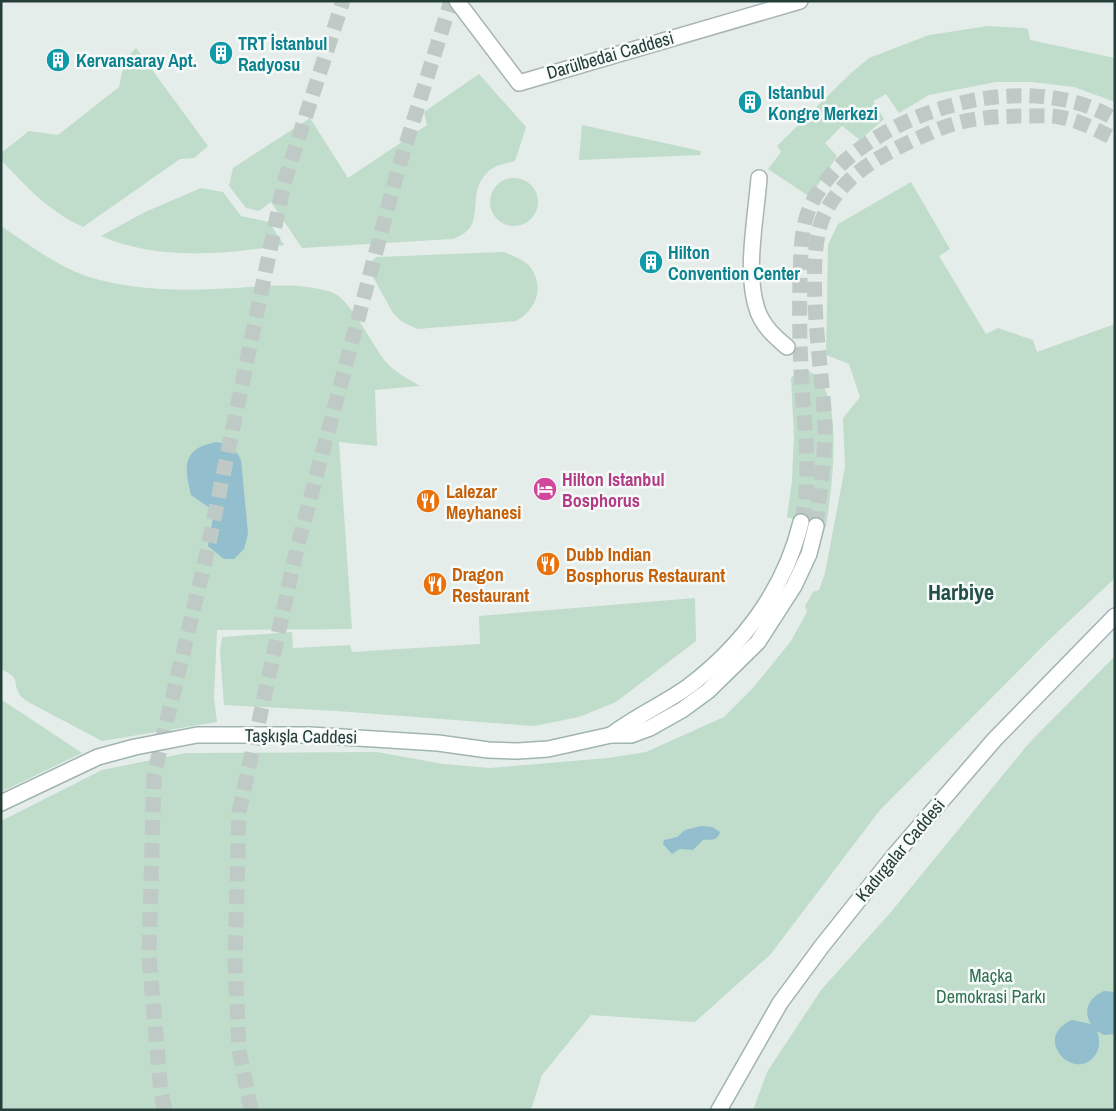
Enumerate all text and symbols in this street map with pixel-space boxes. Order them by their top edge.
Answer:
street label: Darülbedai Caddesi [543,25,677,85]
place label: TRT İstanbul Radyosu [238,31,327,77]
building icon: TRT İstanbul Radyosu [208,40,234,66]
building icon: Kervansaray Apt. [45,47,71,73]
place label: Kervansaray Apt. [76,48,197,73]
place label: Istanbul Kongre Merkezi [768,80,878,126]
building icon: Istanbul Kongre Merkezi [737,89,763,115]
place label: Hilton Convention Center [668,240,800,286]
building icon: Hilton Convention Center [638,249,664,275]
place label: Hilton Istanbul Bosphorus [562,467,665,513]
hotel icon: Hilton Istanbul Bosphorus [532,476,558,502]
place label: Lalezar Meyhanesi [446,479,521,525]
restaurant icon: Lalezar Meyhanesi [415,488,441,514]
place label: Dubb Indian Bosphorus Restaurant [566,542,725,588]
restaurant icon: Dubb Indian Bosphorus Restaurant [535,551,561,577]
place label: Dragon Restaurant [452,562,529,608]
restaurant icon: Dragon Restaurant [422,571,448,597]
district label: Harbiye [928,577,994,607]
street label: Taşkışla Caddesi [244,723,358,749]
street label: Kadırgalar Caddesi [850,793,950,907]
park label: Maçka Demokrasi Parkı [936,963,1046,1009]

